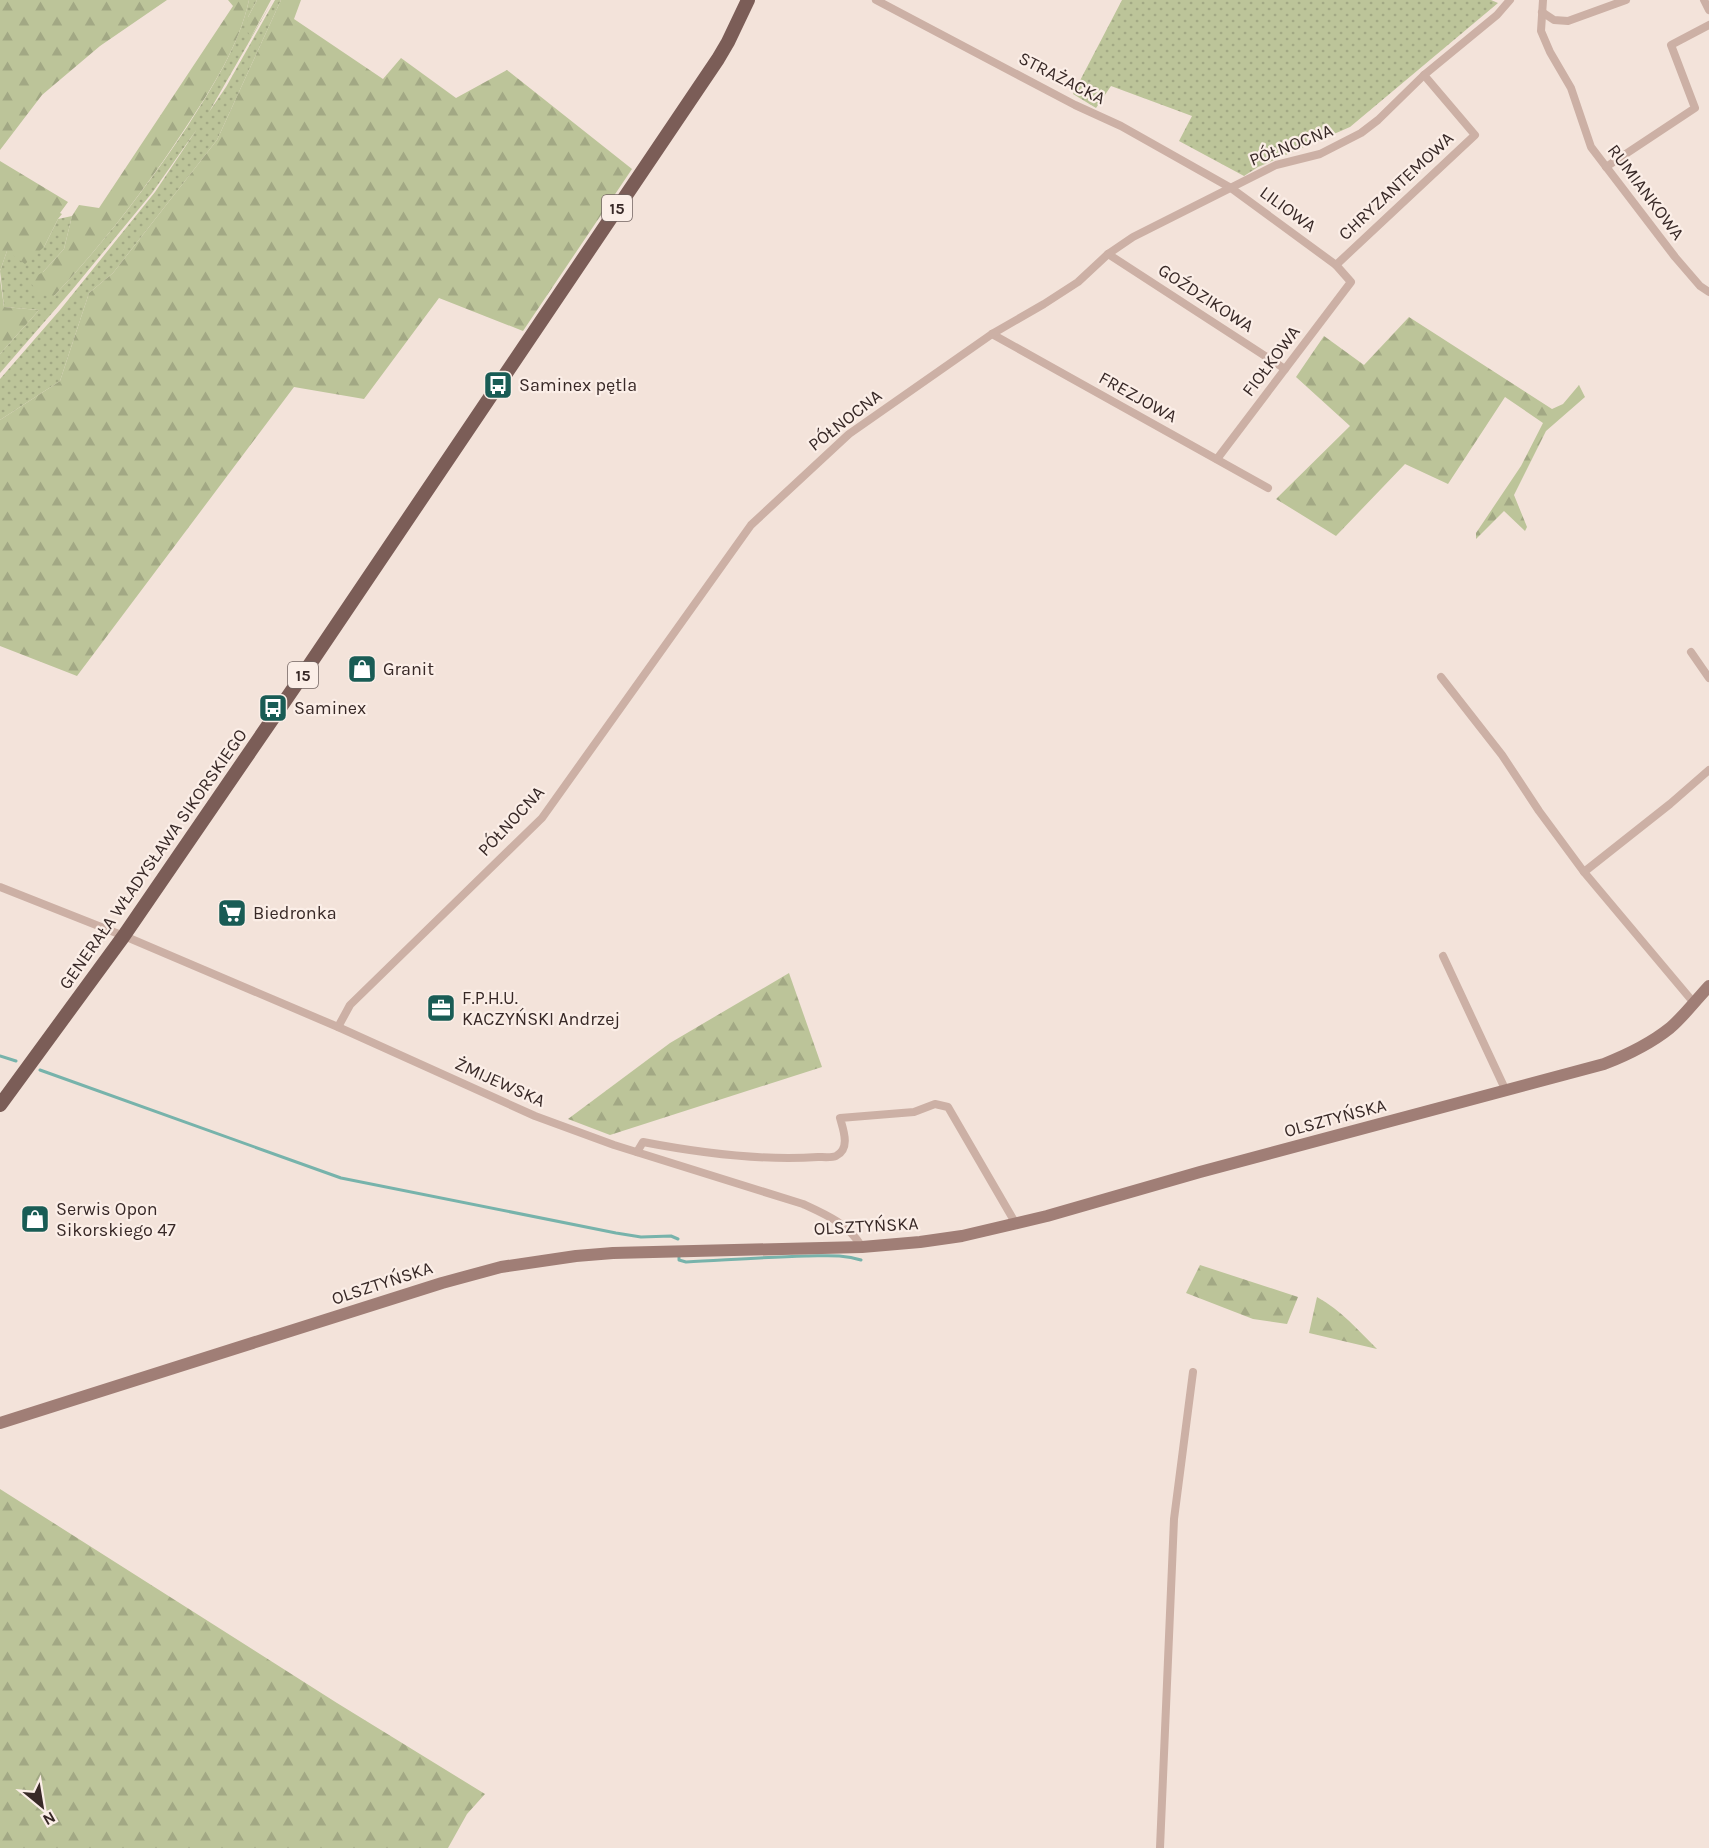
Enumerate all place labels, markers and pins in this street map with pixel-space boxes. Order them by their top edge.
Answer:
bus stop icon: Saminex pętla [482,369,514,401]
place label: Saminex pętla [519,374,637,396]
shop icon: Granit [346,653,378,685]
place label: Granit [383,658,434,680]
bus stop icon: Saminex [257,692,289,724]
place label: Saminex [294,697,366,719]
supermarket icon: Biedronka [216,897,248,929]
place label: Biedronka [253,902,337,924]
place label: F.P.H.U. KACZYŃSKI Andrzej [462,987,620,1030]
office icon: F.P.H.U. KACZYŃSKI Andrzej [425,992,457,1024]
place label: Serwis Opon Sikorskiego 47 [56,1198,176,1241]
shop icon: Serwis Opon Sikorskiego 47 [19,1203,51,1235]

